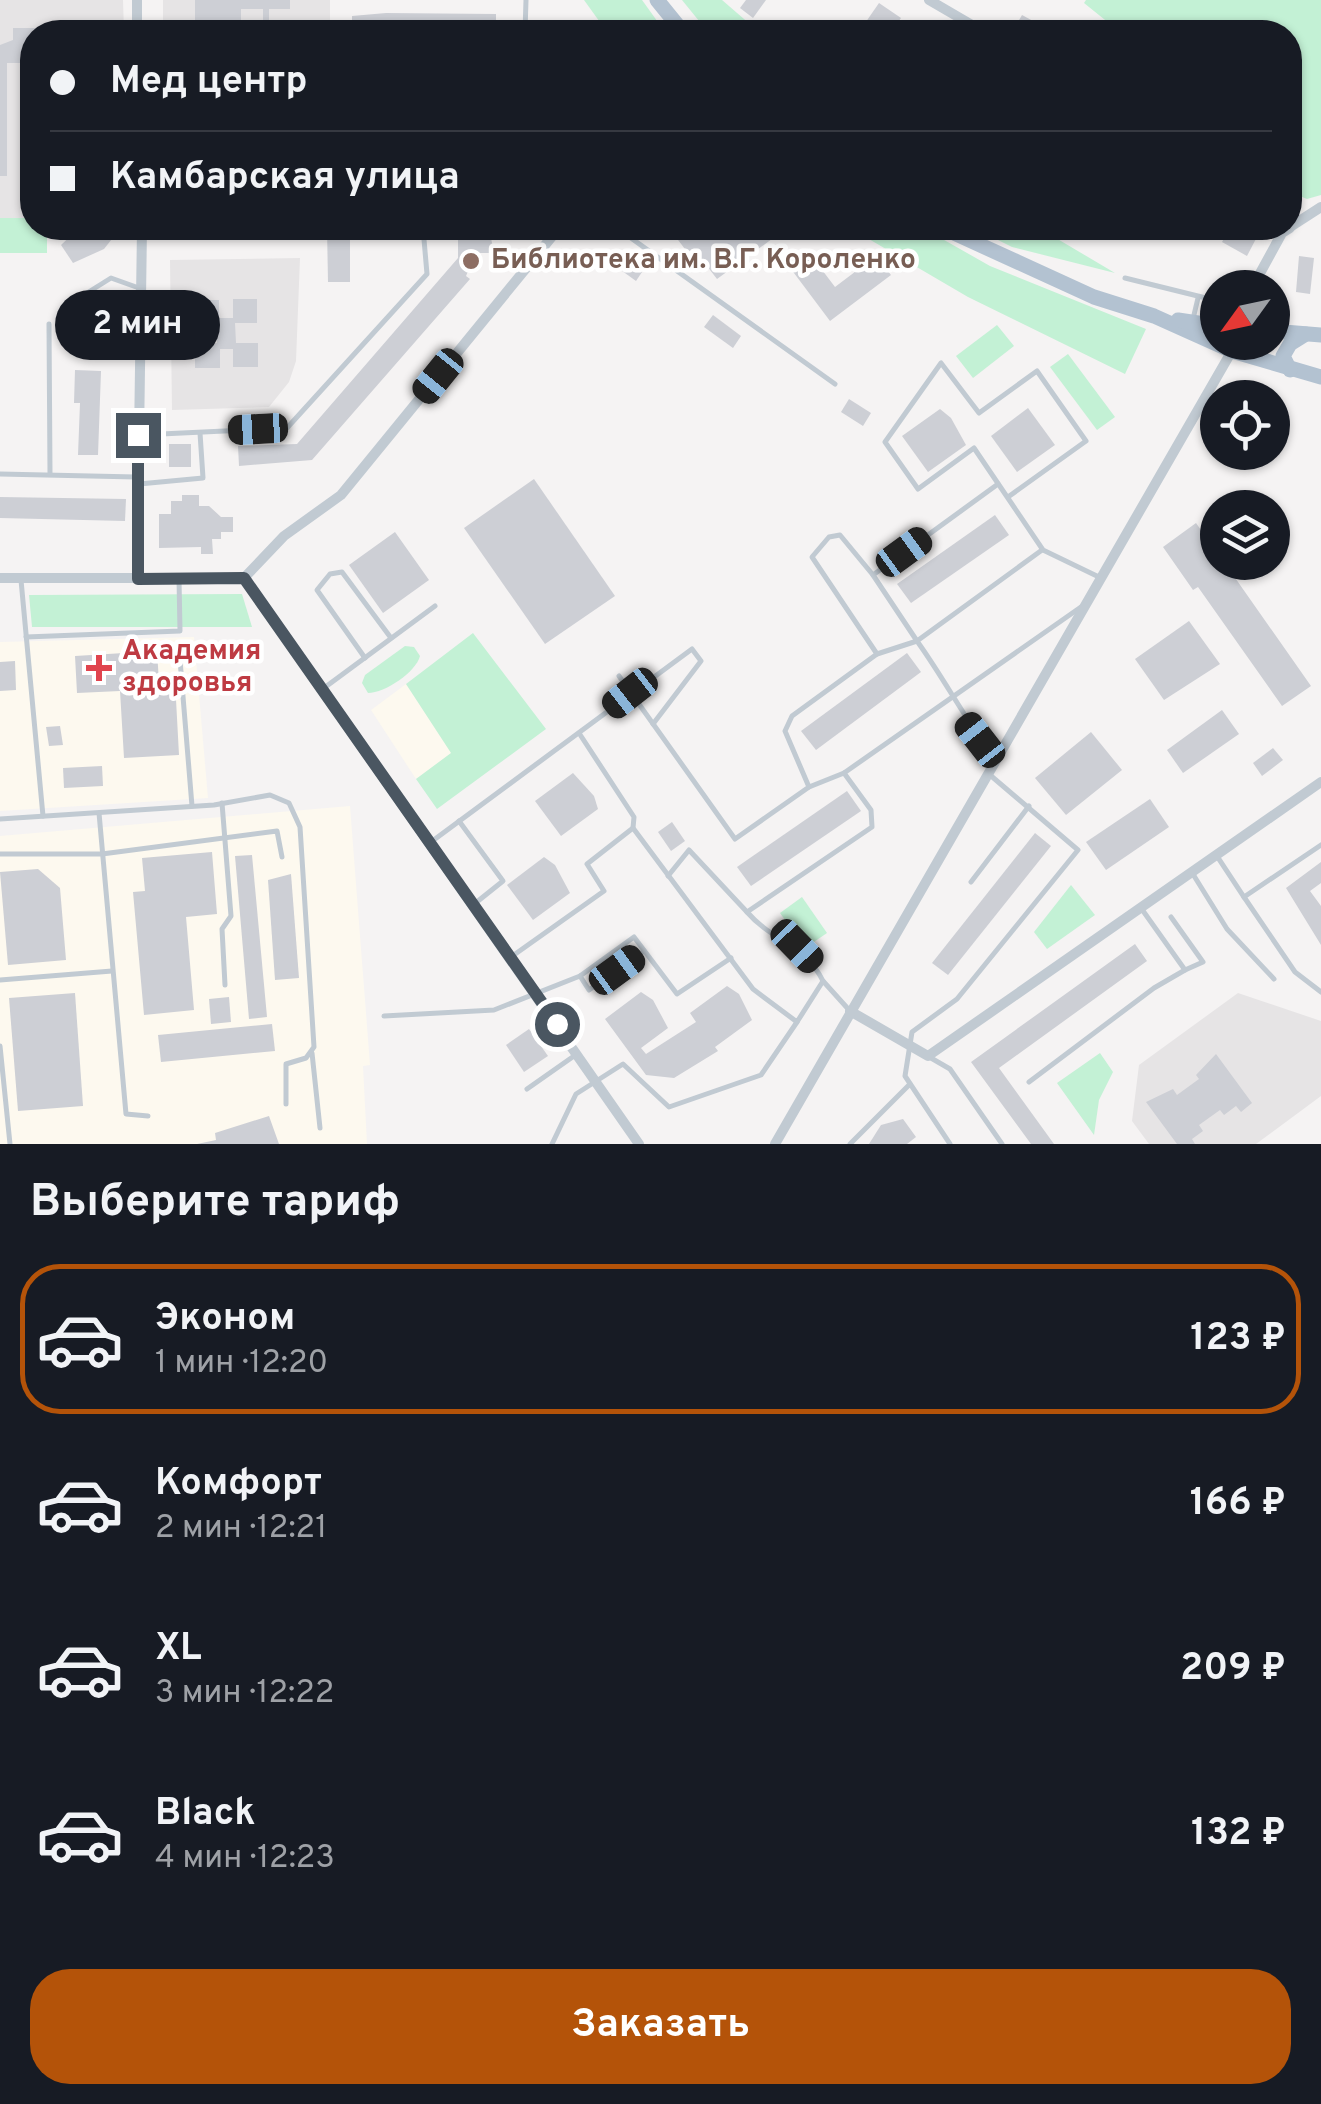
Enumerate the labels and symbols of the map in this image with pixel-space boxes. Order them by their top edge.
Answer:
place label: Библиотека им. В.Г. Короленко [491,243,916,279]
marker: Библиотека им. В.Г. Короленко [460,250,482,272]
north arrow [1200,270,1290,360]
callout: 2 мин [56,290,220,360]
car [407,343,469,409]
car [227,412,289,446]
route end [116,413,161,458]
car [871,522,937,582]
place label: Академия здоровья [122,634,261,702]
marker: Академия здоровья [86,655,112,681]
car [597,663,663,723]
car [950,707,1010,773]
car [765,914,829,978]
car [584,940,650,1000]
route start [535,1002,580,1047]

